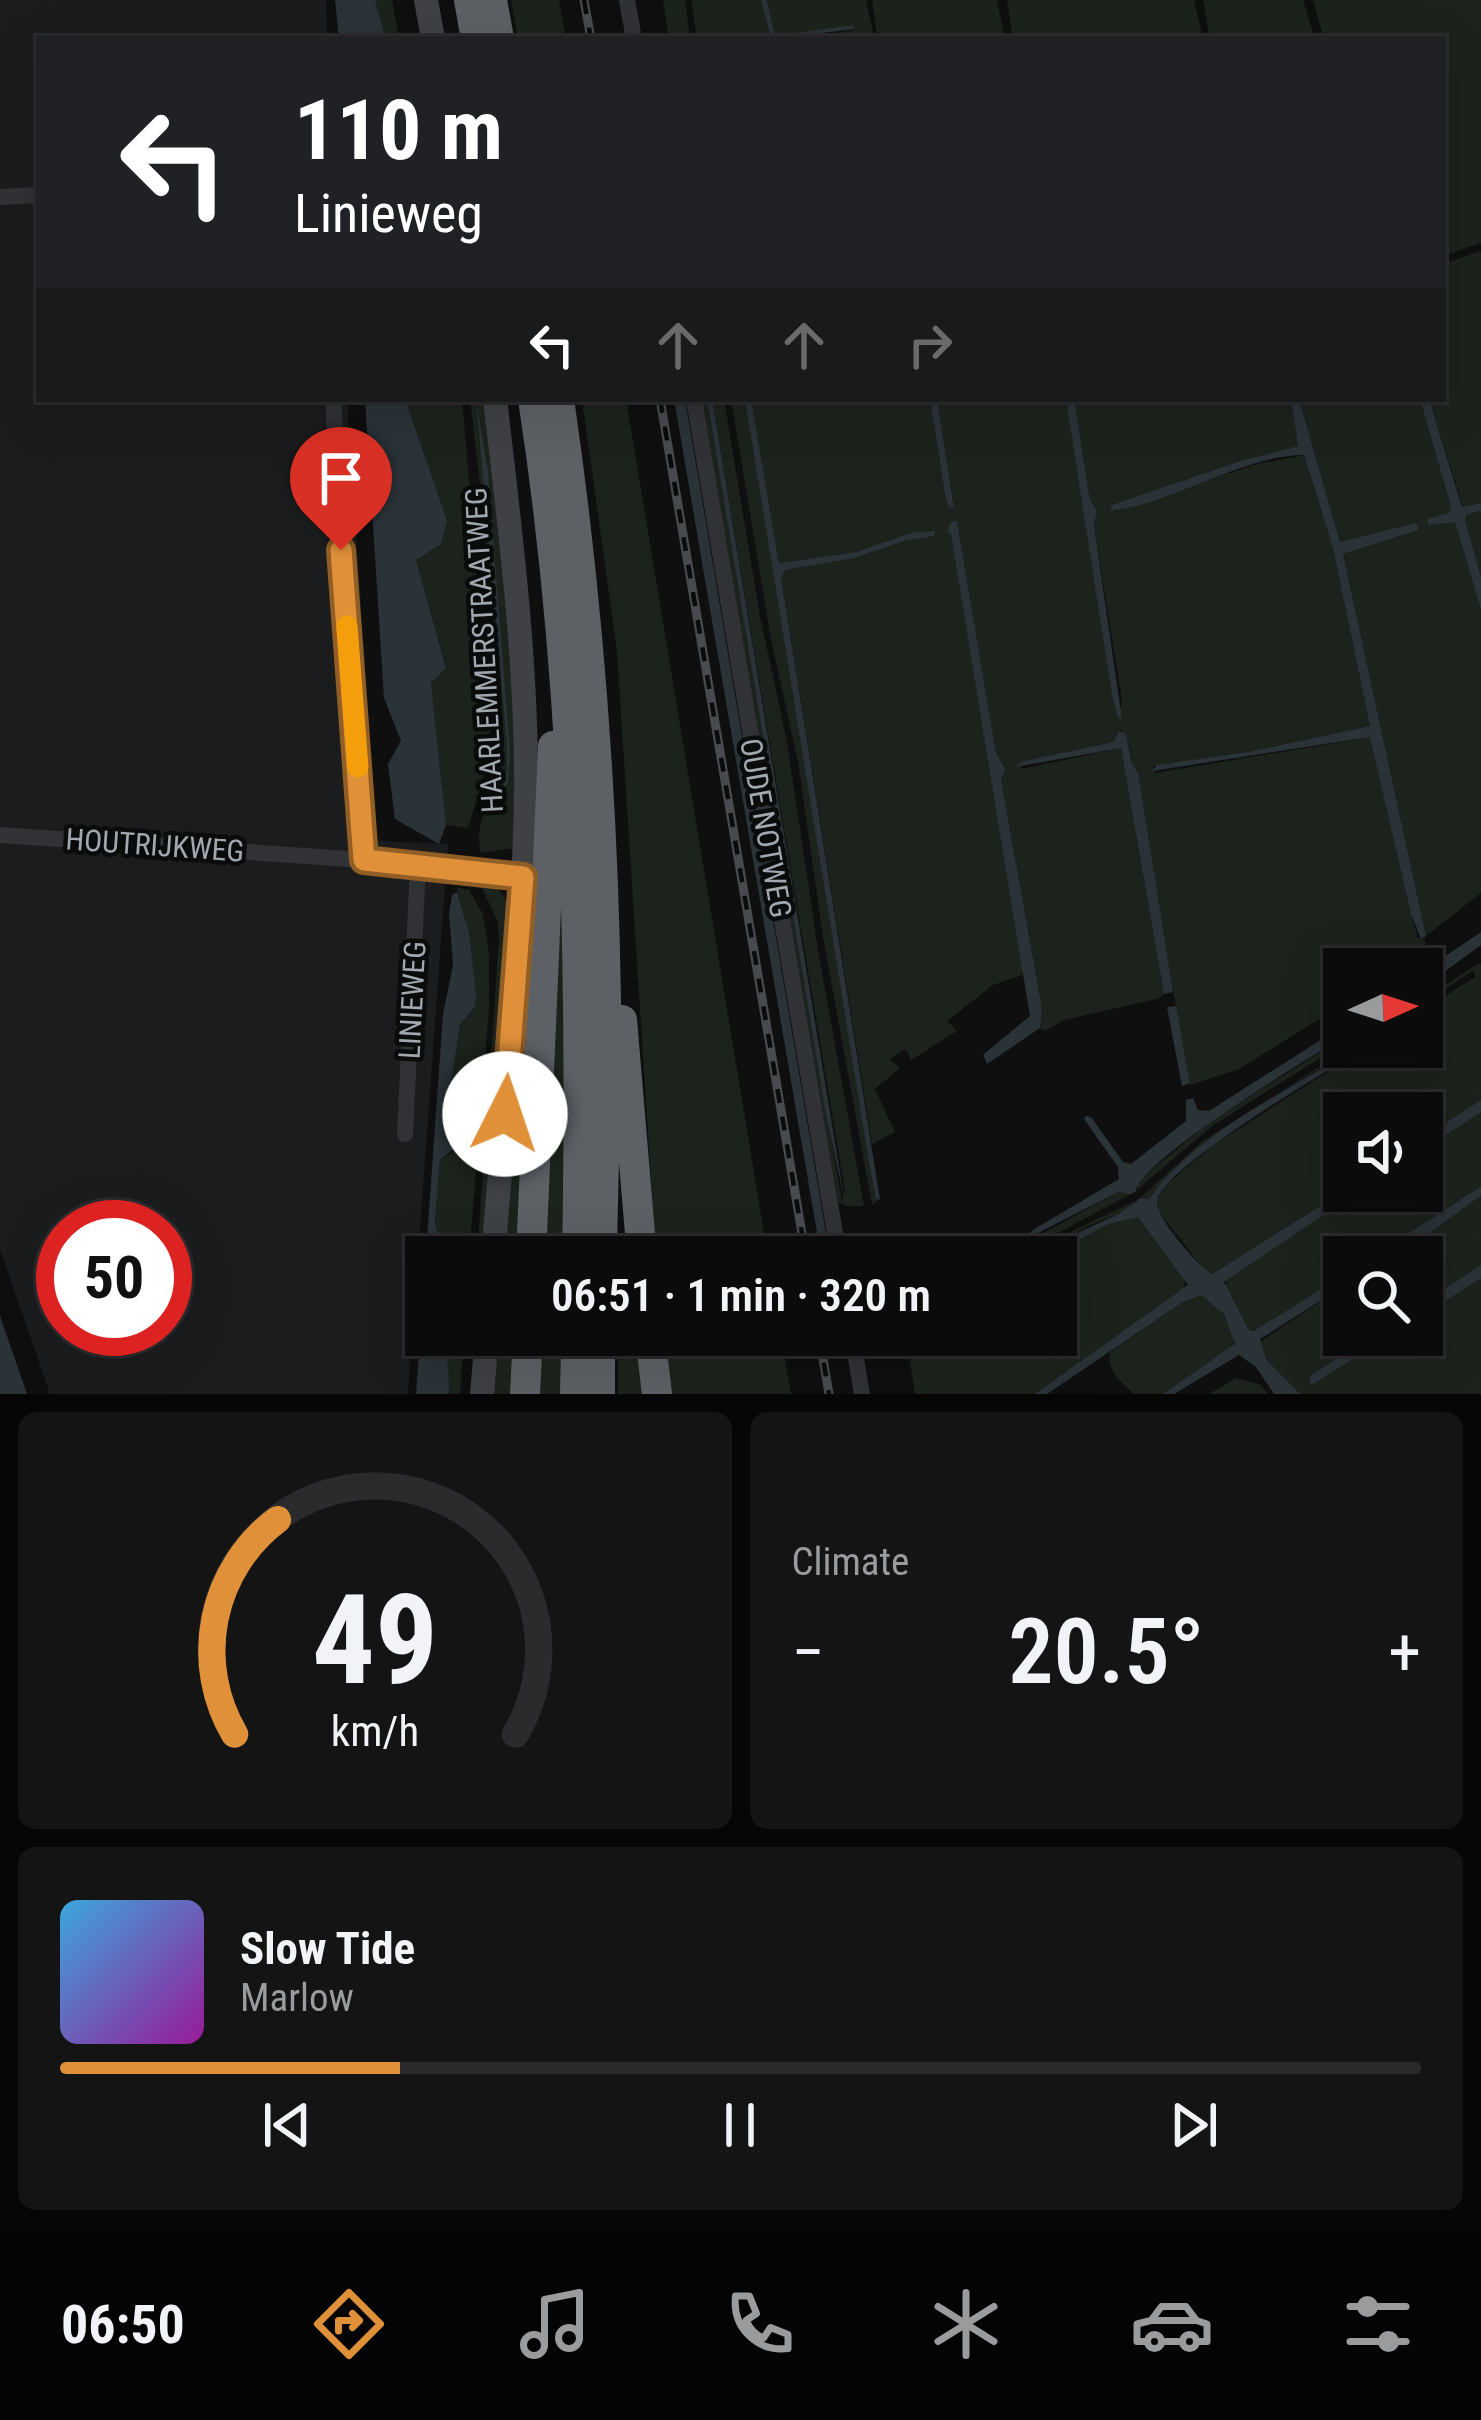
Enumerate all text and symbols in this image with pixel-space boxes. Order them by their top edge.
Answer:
text: 110 m [294,81,503,180]
icon: left [96,84,252,240]
text: Linieweg [294,182,483,245]
icon: left [519,312,585,378]
icon: ahead [645,312,711,378]
icon: ahead [771,312,837,378]
icon: right [897,312,963,378]
pin [290,427,392,550]
icon: arrive [308,445,374,511]
street label: HAARLEMMERSTRAATWEG [458,486,510,814]
street label: OUDE NOTWEG [733,736,799,920]
street label: HOUTRIJKWEG [65,821,245,869]
street label: LINIEWEG [391,940,433,1060]
north arrow [1323,948,1443,1068]
map controls [1323,948,1443,1356]
position arrow [442,1051,568,1177]
button: sound [1323,1092,1443,1212]
speed limit sign: 50 [36,1200,192,1356]
button: search [1323,1236,1443,1356]
text: 06:51 · 1 min · 320 m [551,1269,931,1322]
text: Climate [792,1539,909,1585]
text: 49 [312,1567,438,1713]
text: 20.5° [1008,1600,1204,1705]
text: − [792,1614,825,1691]
text: + [1388,1614,1421,1691]
text: km/h [331,1705,419,1755]
text: Slow Tide [240,1922,415,1975]
text: Marlow [240,1975,354,2021]
icon: previous [254,2092,320,2158]
icon: pause [707,2092,773,2158]
icon: next [1161,2092,1227,2158]
icon: directions [307,2282,391,2366]
icon: music [513,2282,597,2366]
icon: phone [718,2282,802,2366]
icon: climate [924,2282,1008,2366]
icon: car [1130,2282,1214,2366]
icon: filters [1336,2282,1420,2366]
text: 06:50 [61,2293,185,2356]

